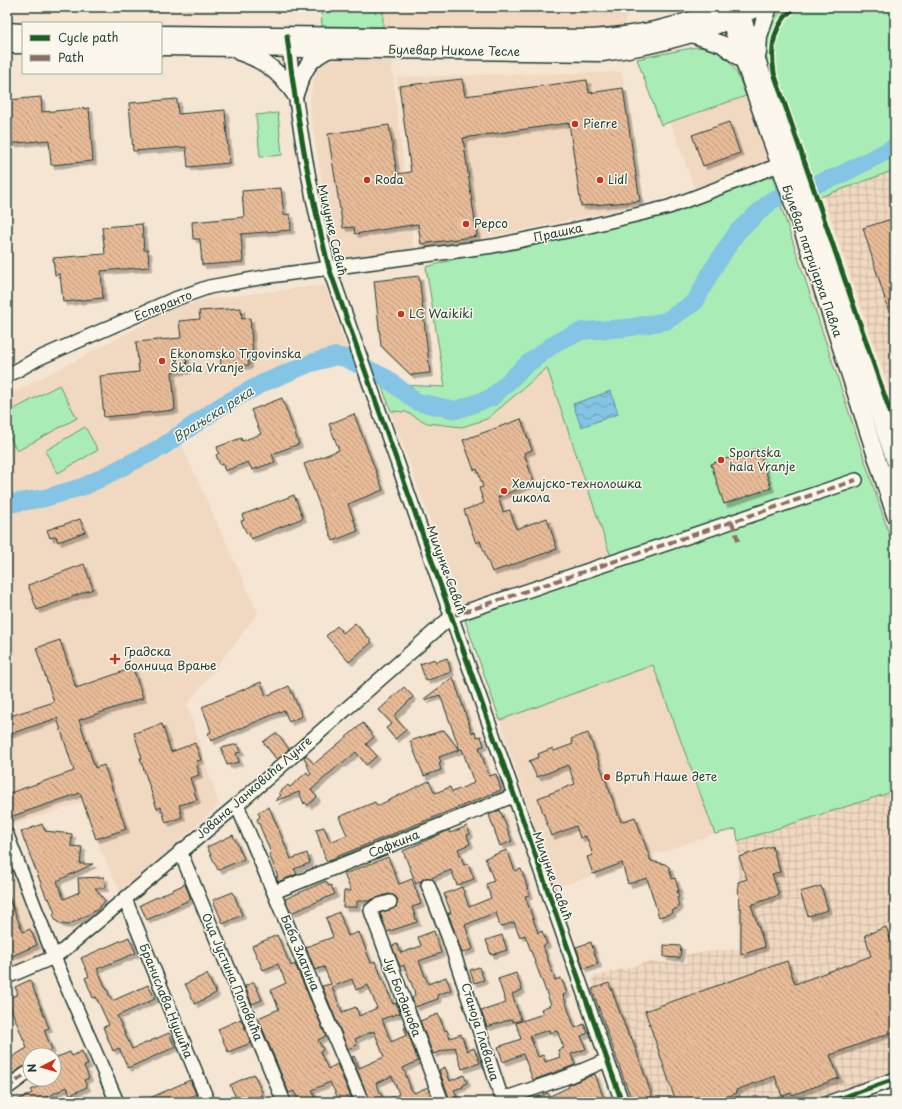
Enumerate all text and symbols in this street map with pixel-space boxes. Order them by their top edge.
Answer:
legend [22,22,162,74]
text: Cycle path [58,28,119,46]
street label: Булевар Николе Тесле [388,40,520,60]
text: Path [58,48,84,66]
place label: Pierre [583,114,617,132]
marker: Pierre [570,119,580,129]
place label: Roda [375,170,405,188]
place label: Lidl [608,170,628,188]
marker: Roda [362,175,372,185]
marker: Lidl [595,175,605,185]
street label: Милунке Савић [314,182,352,277]
street label: Булевар патријарха Павла [778,182,848,340]
place label: Pepco [474,214,508,232]
street label: Прашка [532,218,585,246]
marker: Pepco [461,219,471,229]
street label: Есперанто [131,285,195,325]
place label: LC Waikiki [409,304,473,322]
marker: LC Waikiki [396,309,406,319]
place label: Ekonomsko Trgovinska Škola Vranje [170,344,302,376]
marker: Ekonomsko Trgovinska Škola Vranje [157,356,167,366]
water label: Врањска река [169,381,257,446]
place label: Sportska hala Vranje [729,443,796,475]
marker: Sportska hala Vranje [716,455,726,465]
place label: Хемијско-технолошка школа [512,474,642,506]
marker: Хемијско-технолошка школа [499,486,509,496]
street label: Милунке Савић [423,523,471,617]
place label: Градска болница Врање [124,642,216,674]
marker: Градска болница Врање [109,653,121,665]
street label: Јована Јанковића Лунге [191,732,315,843]
place label: Вртић Наше дете [615,767,718,785]
marker: Вртић Наше дете [602,772,612,782]
street label: Софкина [365,825,422,861]
street label: Милунке Савић [529,829,577,923]
street label: Оца Јустина Поповића [198,910,268,1044]
street label: Баба Златина [277,912,325,994]
street label: Бранислава Нушића [136,940,198,1061]
street label: Југ Богданова [379,954,427,1040]
street label: Станоја Главаша [457,980,505,1083]
north arrow [22,1047,62,1087]
text: N [23,1063,40,1073]

